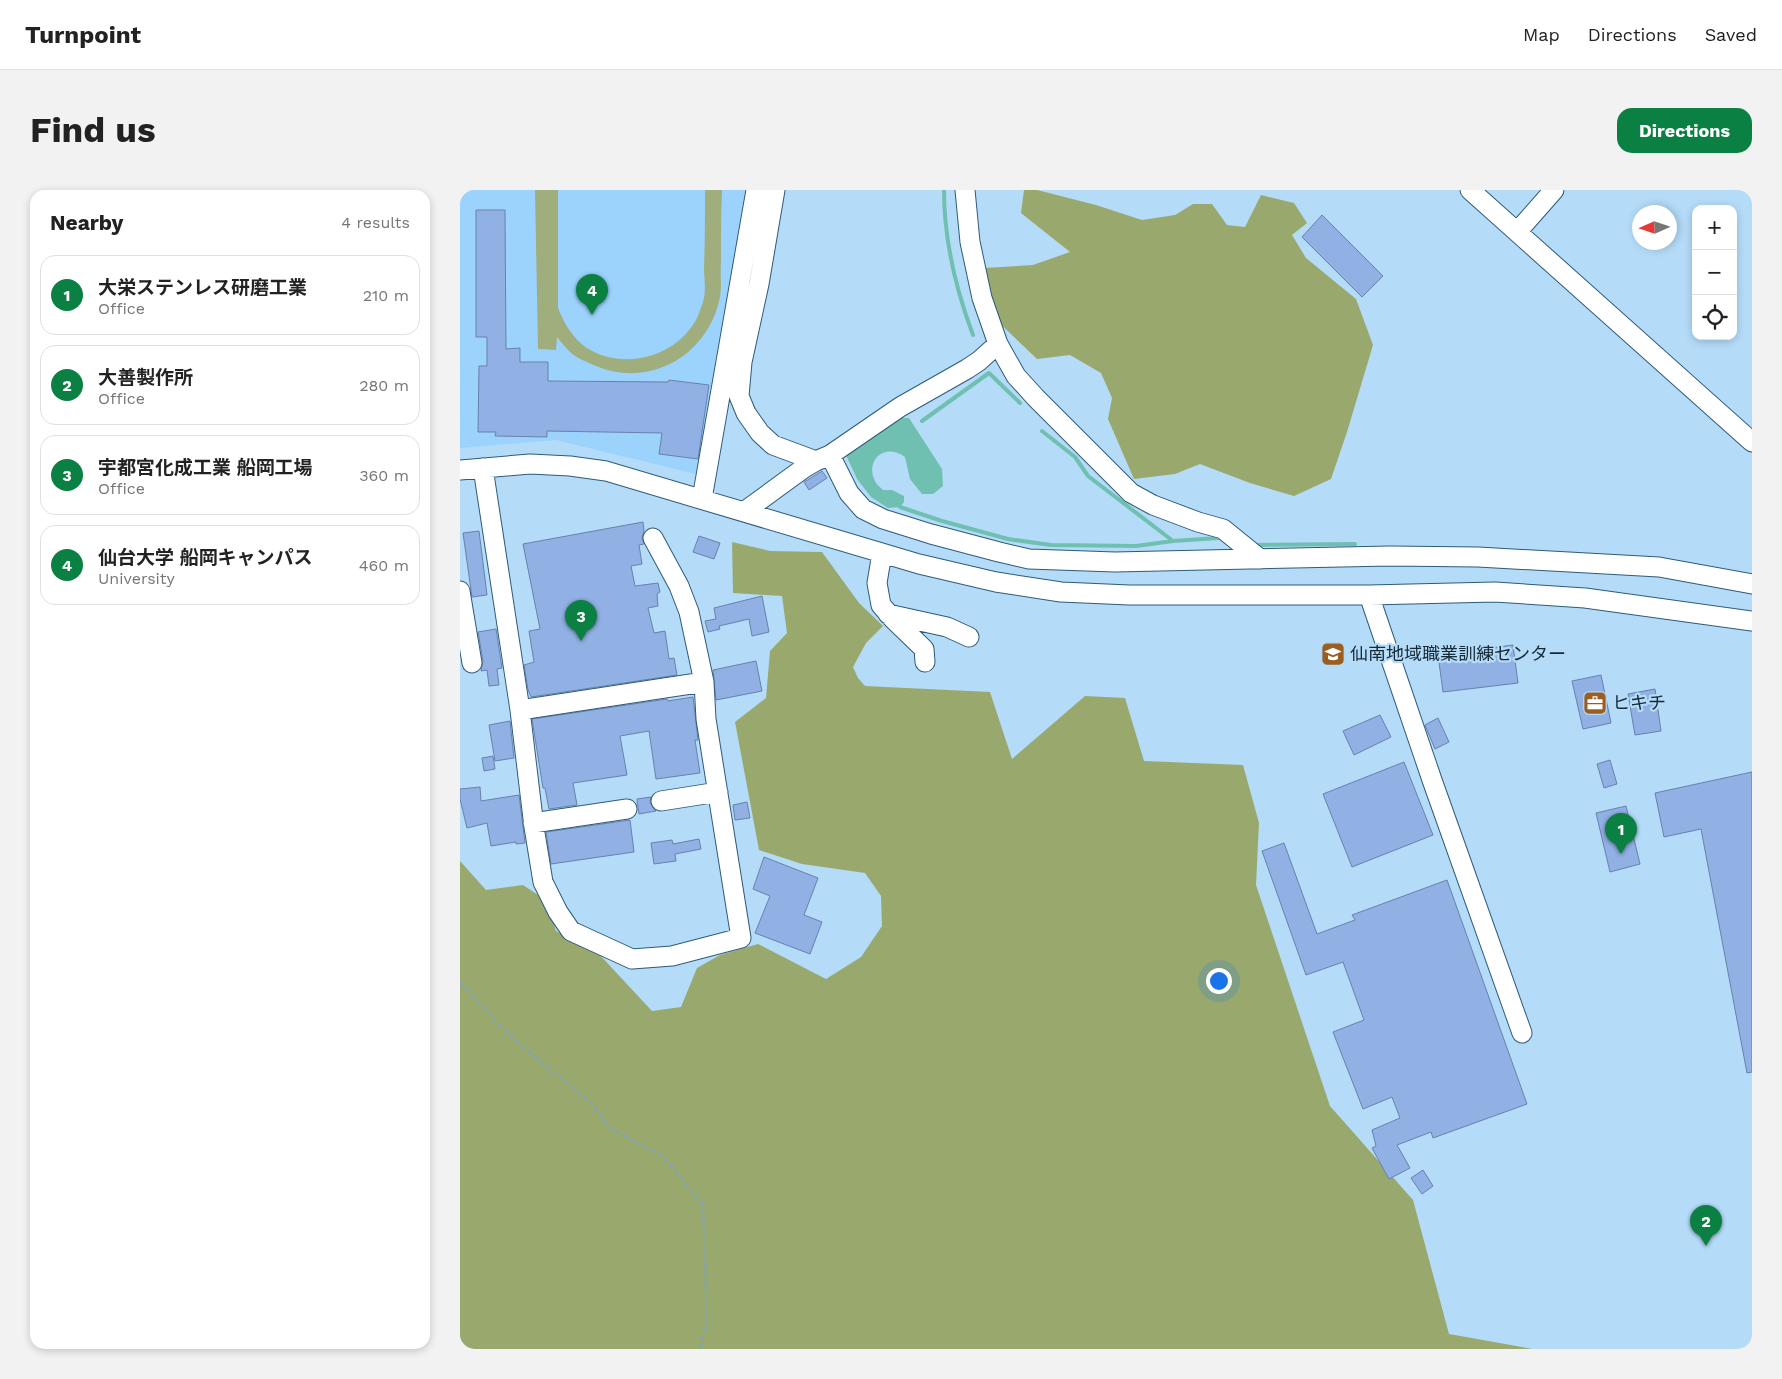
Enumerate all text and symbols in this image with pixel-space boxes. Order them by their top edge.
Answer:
text: Turnpoint [25,21,141,49]
text: Map [1523,24,1560,45]
text: Directions [1588,24,1677,45]
text: Saved [1705,24,1757,45]
button: Directions [1617,108,1752,153]
text: Find us [30,109,156,151]
north arrow [1632,205,1677,250]
map controls [1692,205,1737,340]
button: + [1692,205,1737,250]
text: Nearby [50,210,123,235]
text: 4 results [341,213,410,232]
button: − [1692,250,1737,295]
pin: 4 [576,274,608,315]
text: 大栄ステンレス研磨工業 [98,276,307,299]
text: 1 [64,286,70,305]
text: 210 m [363,286,409,305]
button: locate [1692,295,1737,340]
text: Office [98,299,145,318]
text: 大善製作所 [98,366,193,389]
text: 2 [62,376,72,395]
text: 280 m [359,376,409,395]
text: Office [98,389,145,408]
text: 宇都宮化成工業 船岡工場 [98,456,312,479]
text: 3 [62,466,72,485]
text: 360 m [359,466,409,485]
text: Office [98,479,145,498]
text: 仙台大学 船岡キャンパス [98,546,312,569]
text: 4 [62,556,72,575]
text: 460 m [359,556,409,575]
text: University [98,569,175,588]
pin: 3 [565,600,597,641]
school or university icon: 仙南地域職業訓練センター [1320,641,1346,667]
place label: 仙南地域職業訓練センター [1350,643,1566,664]
office icon: ヒキチ [1582,690,1608,716]
place label: ヒキチ [1612,692,1666,713]
pin: 1 [1605,813,1637,854]
your location [1206,968,1232,994]
pin: 2 [1690,1205,1722,1246]

